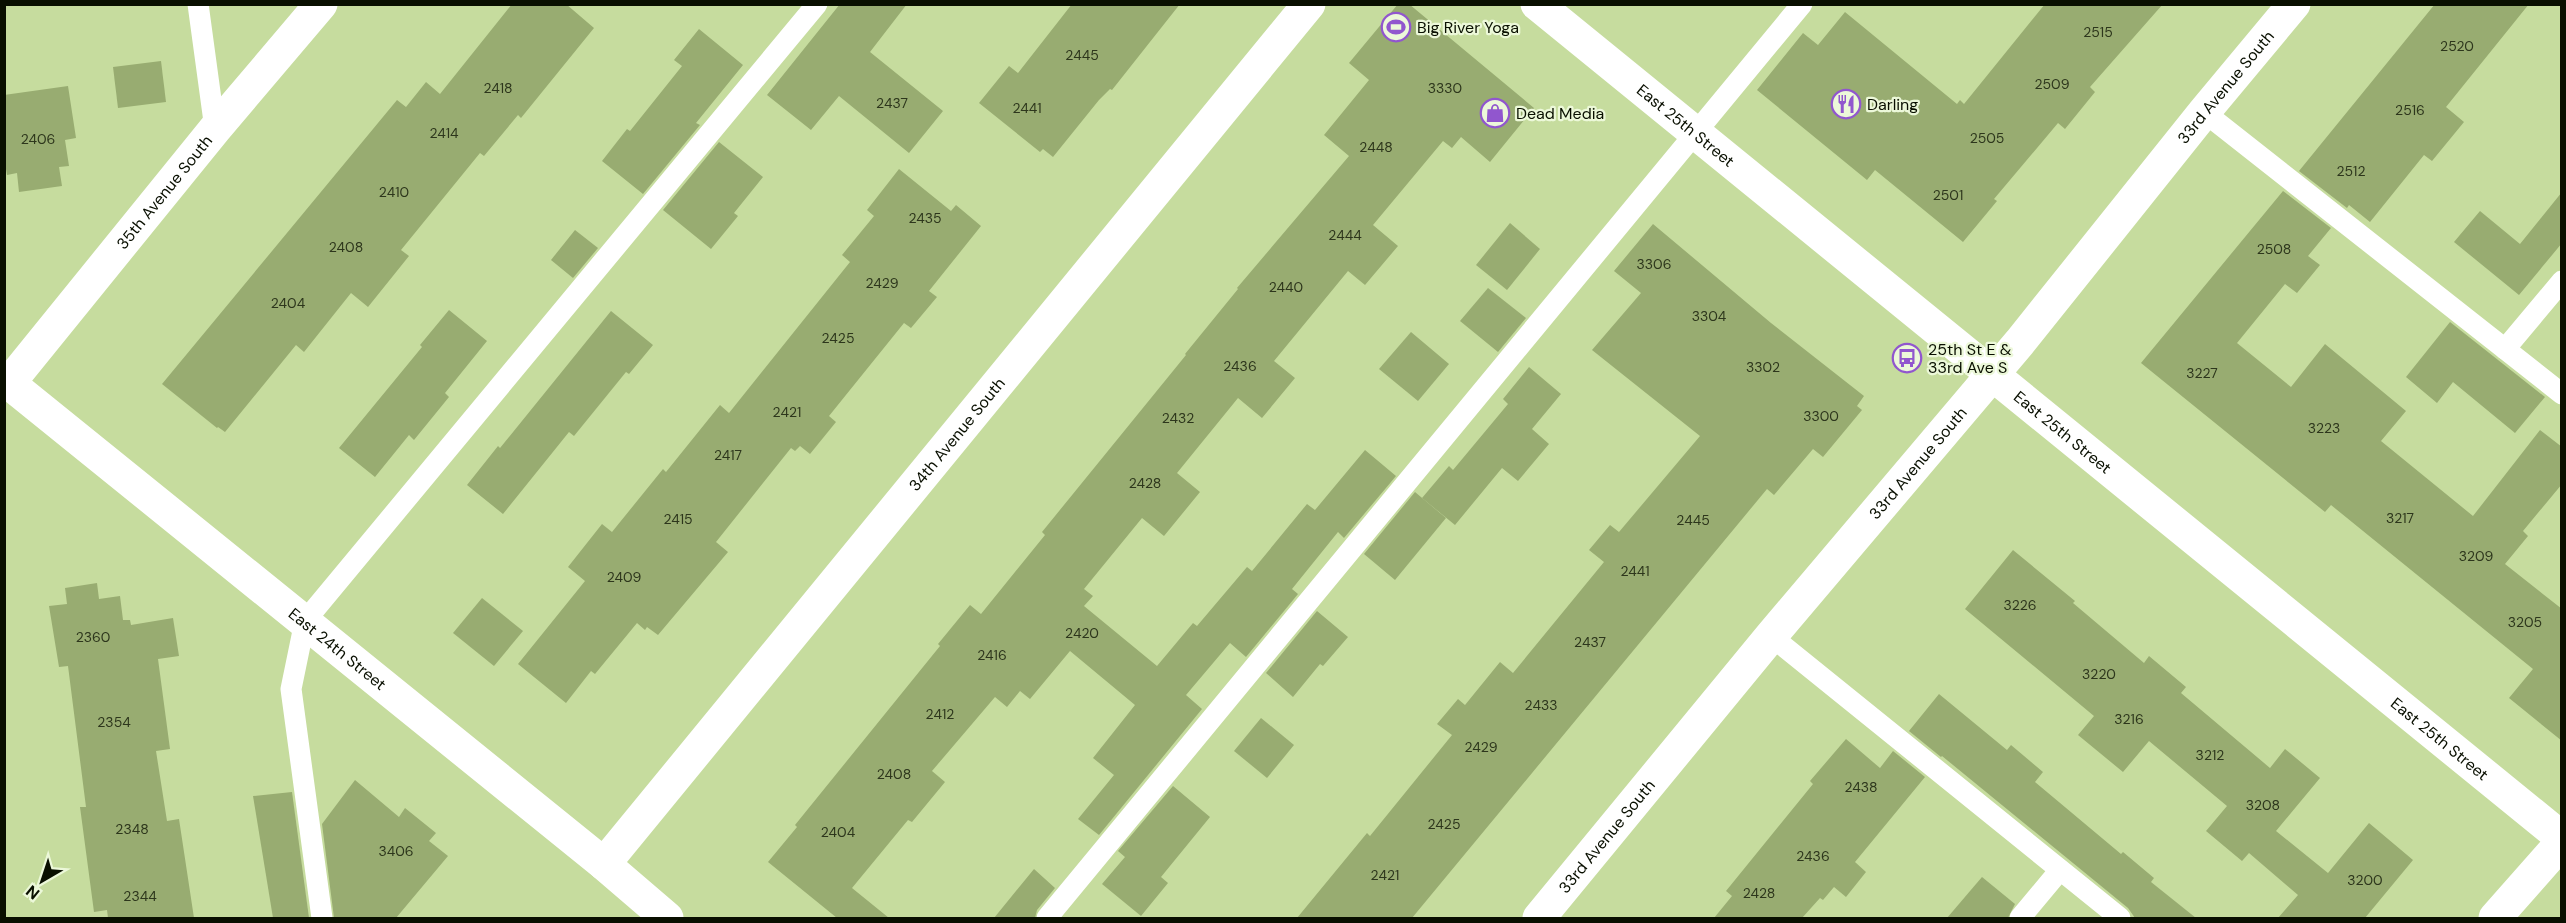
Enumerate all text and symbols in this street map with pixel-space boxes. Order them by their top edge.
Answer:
sports icon: Big River Yoga [1380,11,1412,43]
place label: Big River Yoga [1417,17,1519,38]
house number: 2515 [2083,23,2113,41]
street label: 33rd Avenue South [2173,26,2279,148]
house number: 2520 [2440,37,2474,55]
house number: 2445 [1065,46,1099,64]
house number: 2509 [2035,75,2070,93]
house number: 2418 [483,79,513,97]
house number: 3330 [1428,79,1462,97]
street label: East 25th Street [1632,80,1739,172]
restaurant icon: Darling [1830,88,1862,120]
house number: 2437 [876,94,908,112]
place label: Darling [1867,94,1918,115]
shop icon: Dead Media [1479,97,1511,129]
house number: 2441 [1012,99,1042,117]
house number: 2516 [2395,101,2425,119]
place label: Dead Media [1516,103,1604,124]
house number: 2414 [429,124,459,142]
house number: 2505 [1970,129,2004,147]
house number: 2406 [21,130,55,148]
street label: 35th Avenue South [112,131,217,254]
house number: 2448 [1359,138,1393,156]
house number: 2512 [2336,162,2366,180]
house number: 2410 [379,183,409,201]
house number: 2501 [1933,186,1963,204]
house number: 2435 [908,209,942,227]
house number: 2444 [1328,226,1362,244]
house number: 2408 [329,238,363,256]
house number: 2508 [2257,240,2291,258]
house number: 3306 [1637,255,1671,273]
house number: 2429 [865,274,899,292]
house number: 2440 [1269,278,1303,296]
house number: 2404 [271,294,306,312]
house number: 3304 [1692,307,1727,325]
house number: 2425 [822,329,854,347]
place label: 25th St E & 33rd Ave S [1928,339,2012,378]
bus stop icon: 25th St E & 33rd Ave S [1891,342,1923,374]
house number: 2436 [1223,357,1257,375]
house number: 3302 [1746,358,1780,376]
house number: 3227 [2186,364,2218,382]
street label: 34th Avenue South [904,373,1010,496]
street label: East 25th Street [2009,386,2116,478]
house number: 2421 [773,403,801,421]
street label: 33rd Avenue South [1864,403,1972,524]
house number: 3300 [1803,407,1839,425]
house number: 2432 [1162,409,1194,427]
house number: 3223 [2308,419,2340,437]
house number: 2417 [714,446,742,464]
house number: 2428 [1129,474,1161,492]
house number: 3217 [2386,509,2414,527]
house number: 2415 [663,510,693,528]
house number: 2445 [1676,511,1710,529]
house number: 3209 [2459,547,2493,565]
house number: 2441 [1620,562,1650,580]
house number: 2409 [607,568,642,586]
house number: 3226 [2003,596,2037,614]
street label: East 24th Street [284,603,391,695]
house number: 3205 [2508,613,2542,631]
house number: 2420 [1065,624,1099,642]
house number: 2360 [76,628,110,646]
house number: 2437 [1574,633,1606,651]
house number: 2416 [977,646,1007,664]
house number: 3220 [2082,665,2116,683]
street label: East 25th Street [2386,693,2493,785]
house number: 2433 [1525,696,1557,714]
house number: 2412 [926,705,954,723]
house number: 3216 [2114,710,2144,728]
house number: 2354 [97,713,131,731]
house number: 2429 [1464,738,1498,756]
house number: 3212 [2196,746,2224,764]
house number: 2408 [877,765,911,783]
street label: 33rd Avenue South [1554,775,1660,898]
house number: 2438 [1844,778,1878,796]
house number: 3208 [2246,796,2280,814]
house number: 2425 [1428,815,1460,833]
house number: 2348 [115,820,149,838]
house number: 2404 [821,823,856,841]
house number: 3406 [378,842,414,860]
house number: 2436 [1796,847,1830,865]
north arrow [12,851,72,911]
house number: 2421 [1371,866,1399,884]
house number: 3200 [2347,871,2383,889]
text: N [22,880,44,904]
house number: 2428 [1743,884,1775,902]
house number: 2344 [123,887,157,905]

